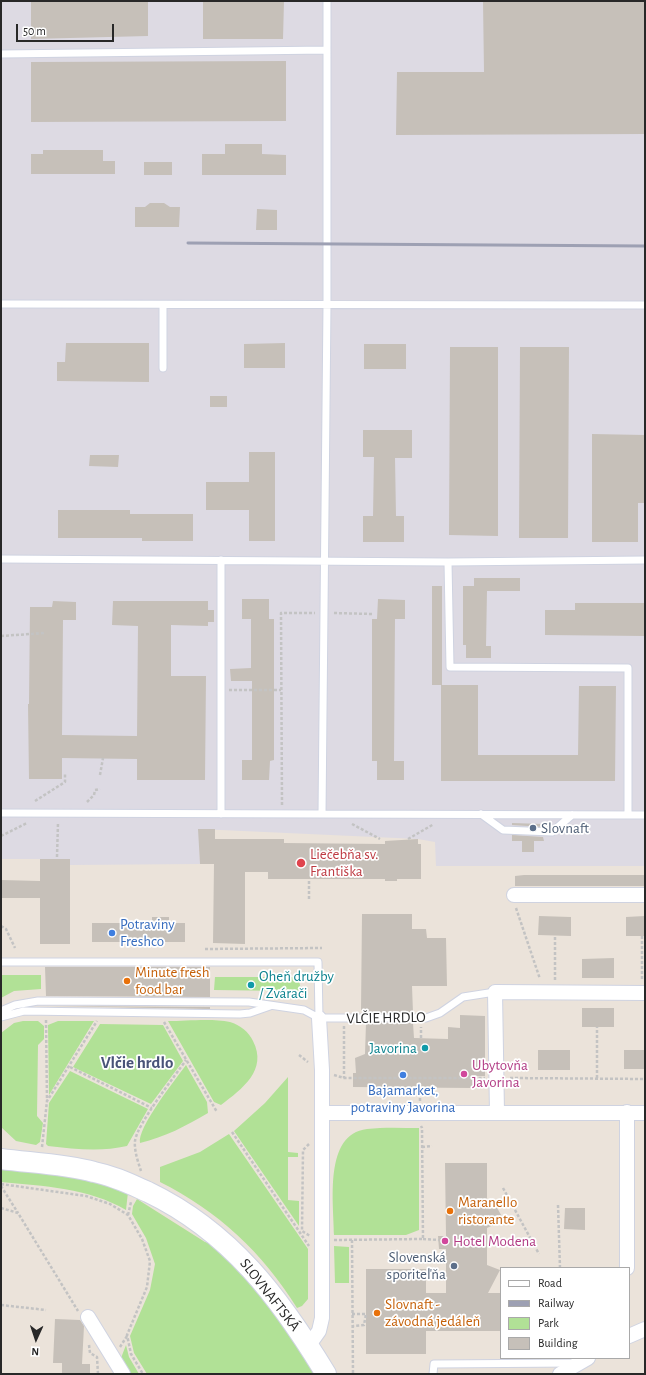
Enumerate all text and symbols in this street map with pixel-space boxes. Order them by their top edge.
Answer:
scale bar [18,16,116,42]
text: 50 m [23,25,46,37]
place label: Slovnaft [541,819,589,837]
marker: Slovnaft [528,823,538,833]
place label: Liečebňa sv. Františka [310,845,378,880]
marker: Liečebňa sv. Františka [295,857,307,869]
place label: Potraviny Freshco [120,915,175,950]
marker: Potraviny Freshco [107,928,117,938]
place label: Minute fresh food bar [135,963,209,998]
place label: Oheň družby / Zvárači [259,967,334,1002]
marker: Minute fresh food bar [122,976,132,986]
marker: Oheň družby / Zvárači [246,980,256,990]
street label: VLČIE HRDLO [346,1008,426,1028]
place label: Javorina [369,1039,417,1057]
marker: Javorina [420,1043,430,1053]
district label: Vlčie hrdlo [101,1053,173,1073]
place label: Ubytovňa Javorina [472,1056,528,1091]
marker: Ubytovňa Javorina [459,1069,469,1079]
marker: Bajamarket, potraviny Javorina [398,1070,408,1080]
place label: Bajamarket, potraviny Javorina [350,1081,456,1116]
place label: Maranello ristorante [458,1193,517,1228]
marker: Maranello ristorante [445,1206,455,1216]
place label: Hotel Modena [453,1232,536,1250]
marker: Hotel Modena [440,1236,450,1246]
place label: Slovenská sporiteľňa [387,1248,446,1283]
street label: SLOVNAFTSKÁ [236,1255,304,1335]
marker: Slovenská sporiteľňa [449,1261,459,1271]
legend [500,1267,630,1359]
text: Road [538,1277,562,1289]
place label: Slovnaft - závodná jedáleň [385,1295,480,1330]
text: Railway [538,1297,574,1309]
marker: Slovnaft - závodná jedáleň [372,1308,382,1318]
text: Park [538,1317,559,1329]
north arrow [16,1319,56,1359]
text: Building [538,1337,578,1349]
text: N [31,1346,39,1357]

